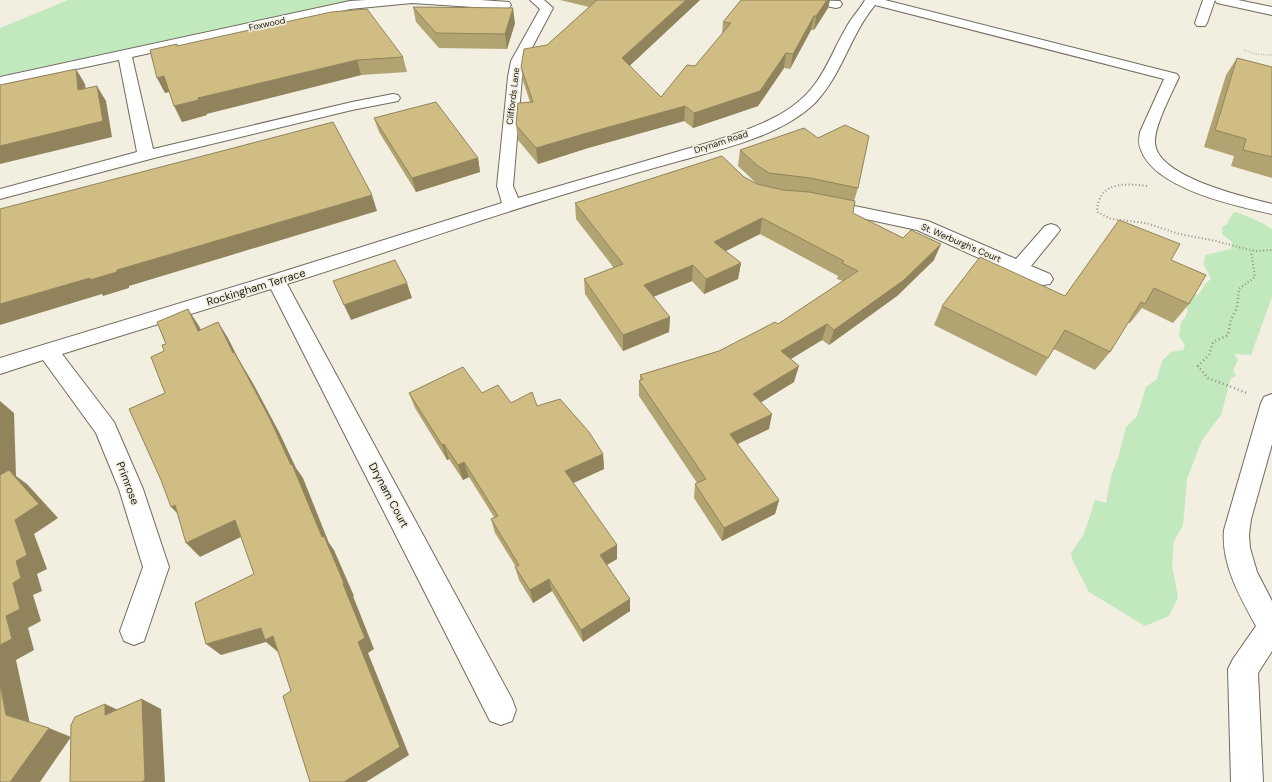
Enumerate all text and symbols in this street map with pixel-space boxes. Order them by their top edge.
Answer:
street label: Foxwood [248,14,287,34]
street label: Cliffords Lane [504,67,522,125]
street label: Drynam Road [693,128,750,156]
street label: St. Werburgh's Court [919,221,1003,265]
street label: Rockingham Terrace [205,265,307,309]
street label: Primrose [113,459,143,507]
street label: Drynam Court [366,460,412,530]

